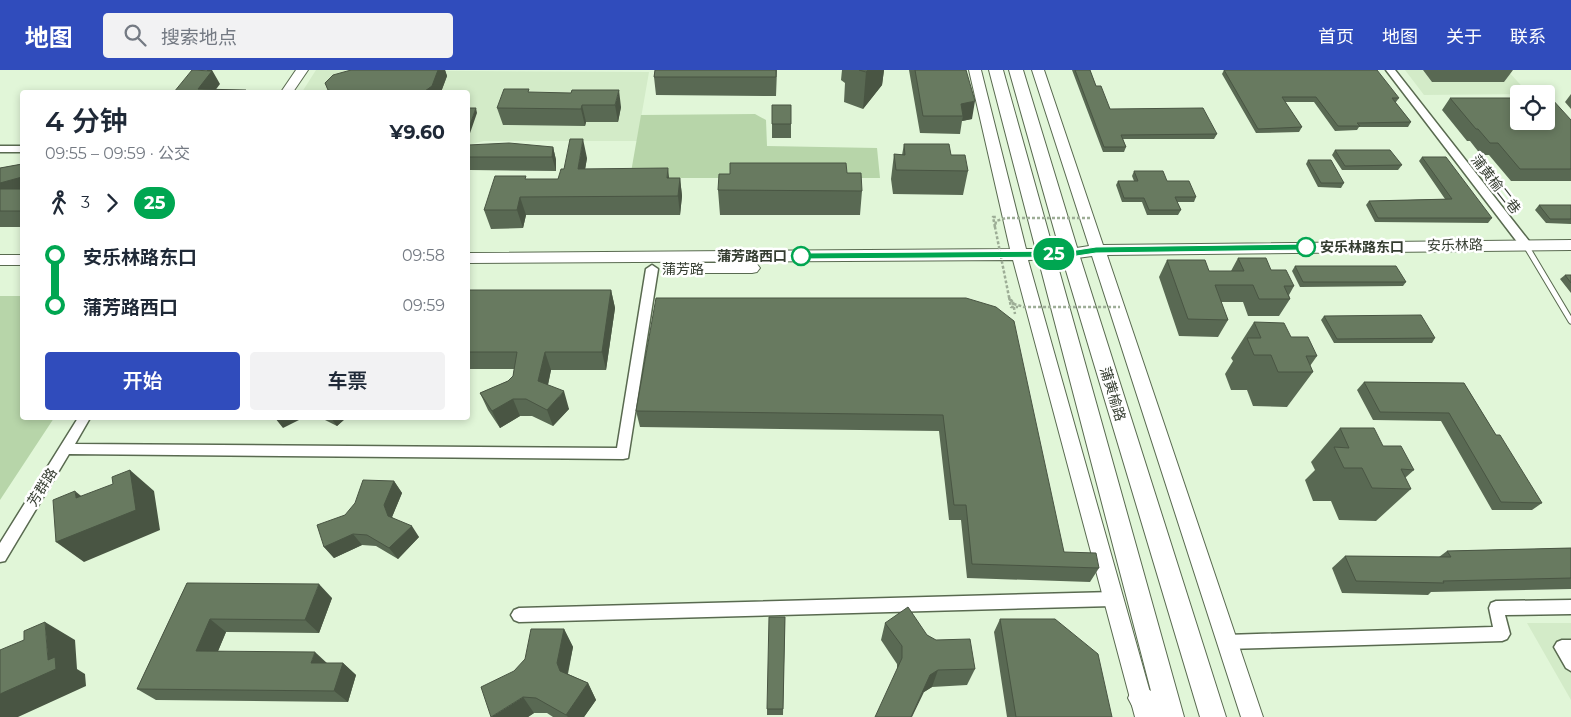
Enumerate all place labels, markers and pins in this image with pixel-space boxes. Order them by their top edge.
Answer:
marker: 安乐林路东口 [1296,237,1316,257]
place label: 安乐林路东口 [1320,238,1404,256]
marker: 蒲芳路西口 [791,246,811,266]
place label: 蒲芳路西口 [717,247,787,265]

